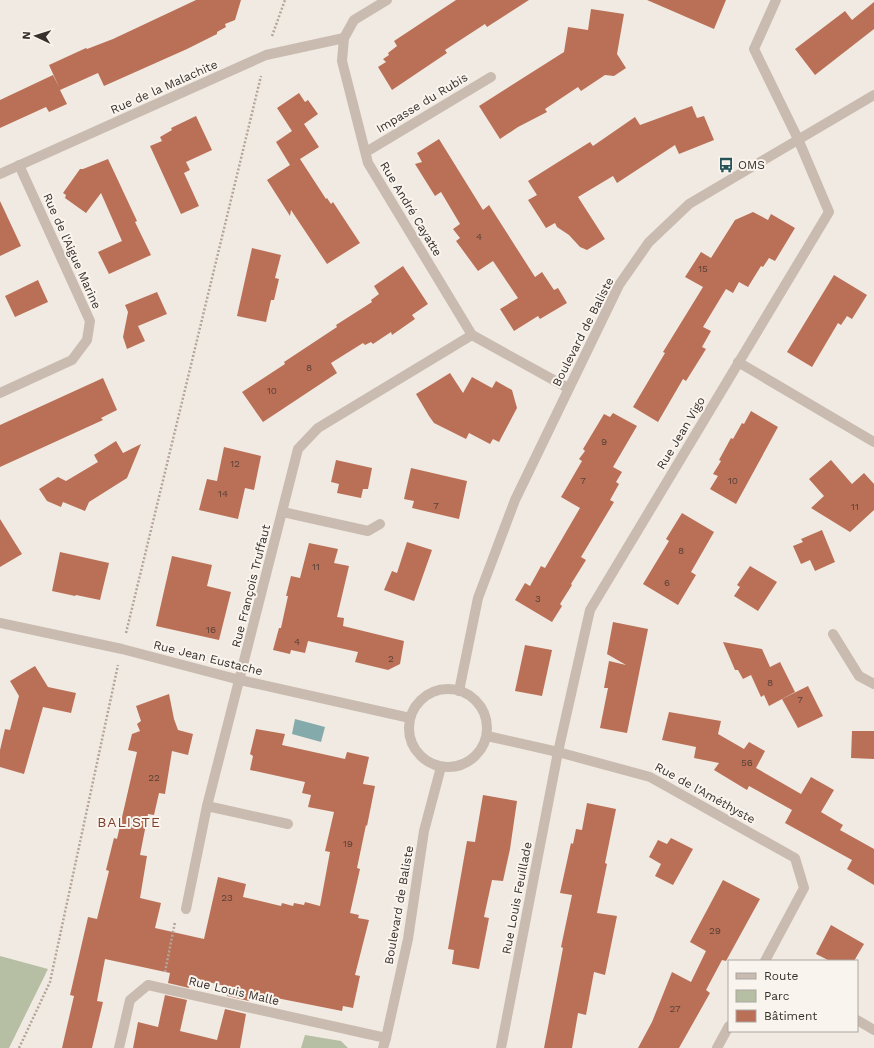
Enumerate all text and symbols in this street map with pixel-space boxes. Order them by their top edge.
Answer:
north arrow [16,16,56,56]
text: N [20,31,33,40]
street label: Rue de la Malachite [108,57,220,117]
street label: Impasse du Rubis [374,70,470,136]
bus stop icon: OMS [717,156,735,174]
place label: OMS [738,158,765,172]
street label: Rue André Cayatte [377,159,445,259]
street label: Rue de l'Aigue Marine [40,191,104,311]
house number: 4 [476,231,482,242]
house number: 15 [698,263,708,274]
street label: Boulevard de Baliste [549,275,617,389]
house number: 8 [306,362,312,373]
house number: 10 [267,385,277,396]
street label: Rue Jean Vigo [654,394,708,472]
house number: 9 [601,436,607,447]
house number: 12 [230,458,240,469]
house number: 7 [580,475,586,486]
house number: 10 [728,475,738,486]
house number: 14 [218,488,228,499]
house number: 7 [433,500,439,511]
house number: 11 [851,501,859,512]
street label: Rue François Truffaut [229,523,273,649]
house number: 8 [678,545,684,556]
house number: 11 [312,561,320,572]
house number: 6 [664,577,670,588]
house number: 3 [535,593,541,604]
house number: 16 [206,624,216,635]
house number: 4 [294,636,300,647]
street label: Rue Jean Eustache [152,638,264,678]
house number: 2 [388,653,394,664]
house number: 8 [767,677,773,688]
house number: 7 [797,694,803,705]
house number: 56 [741,757,753,768]
street label: Rue de l'Améthyste [652,760,758,826]
house number: 22 [148,772,160,783]
district label: BALISTE [97,814,161,830]
house number: 19 [343,838,353,849]
street label: Rue Louis Feuillade [499,841,535,955]
street label: Boulevard de Baliste [382,844,416,965]
house number: 23 [221,892,233,903]
house number: 29 [709,925,721,936]
legend [728,960,858,1032]
text: Route [764,969,798,983]
street label: Rue Louis Malle [187,974,281,1008]
text: Parc [764,989,790,1003]
house number: 27 [669,1003,681,1014]
text: Bâtiment [764,1009,817,1023]

